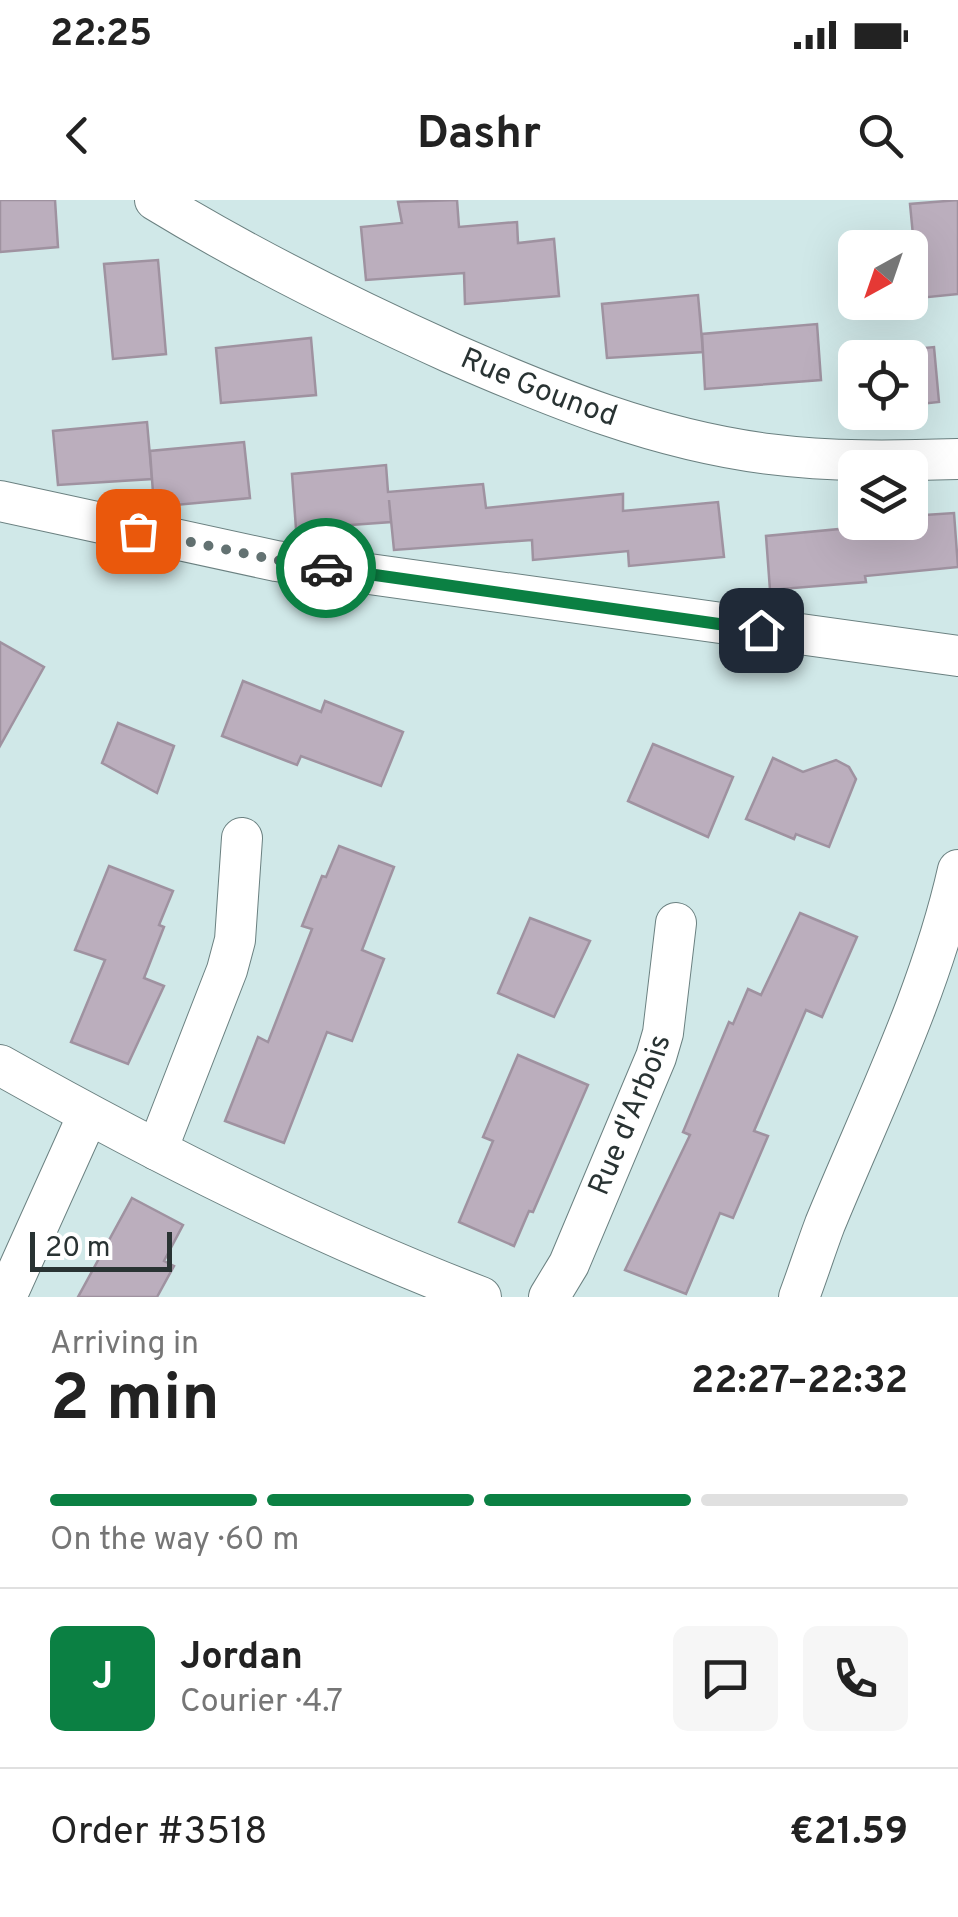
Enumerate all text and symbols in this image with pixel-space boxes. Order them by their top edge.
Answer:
text: 22:25 [50,11,152,60]
text: Dashr [417,107,541,164]
icon: back [50,108,105,163]
icon: search [853,108,908,163]
north arrow [838,230,928,320]
map controls [838,230,928,540]
button: locate [838,340,928,430]
street label: Rue Gounod [455,341,622,436]
button: layers [838,450,928,540]
pin [96,489,181,574]
icon: bag [111,504,166,559]
courier [276,518,376,618]
icon: car [299,541,354,596]
pin [719,588,804,673]
icon: home [734,603,789,658]
street label: Rue d'Arbois [581,1031,680,1201]
scale bar [30,1227,172,1272]
text: 20 m [45,1231,110,1267]
text: Arriving in [50,1325,199,1365]
text: 22:27–22:32 [691,1358,908,1407]
text: 2 min [50,1361,220,1443]
text: On the way · 60 m [50,1521,299,1561]
button: chat [673,1626,778,1731]
button: phone [803,1626,908,1731]
text: Jordan [180,1634,303,1683]
text: J [92,1654,113,1703]
text: Courier · 4.7 [180,1683,343,1723]
text: Order #3518 [50,1809,267,1858]
text: €21.59 [789,1809,908,1858]

